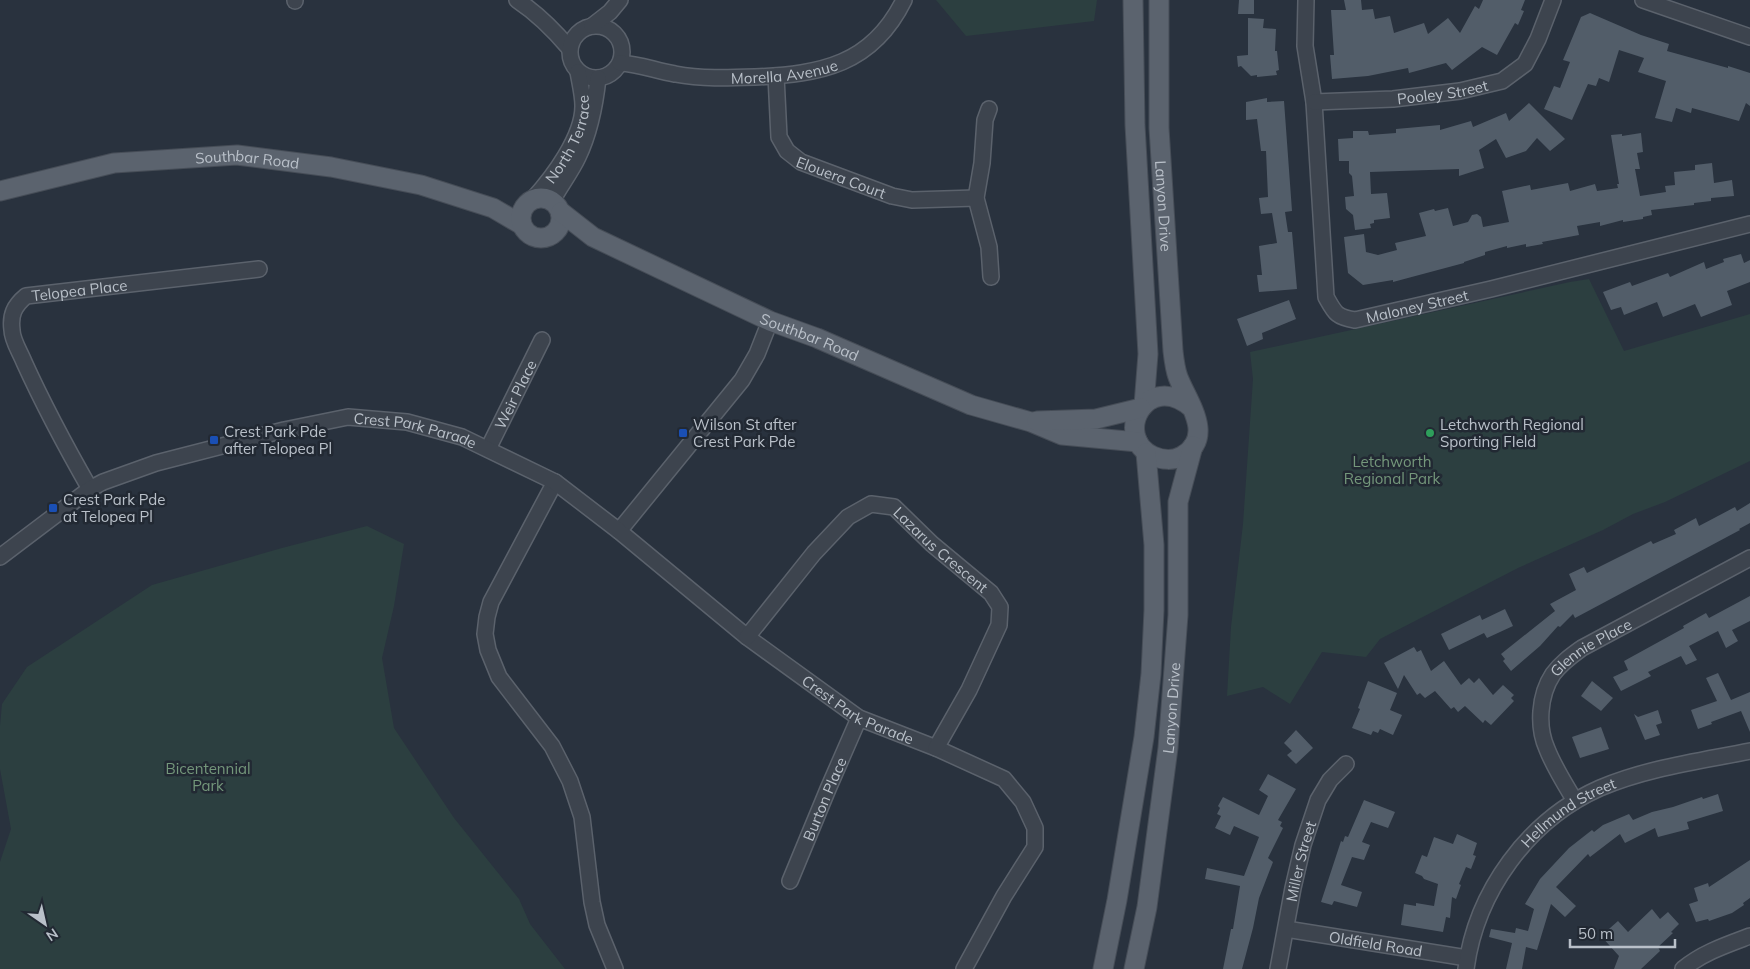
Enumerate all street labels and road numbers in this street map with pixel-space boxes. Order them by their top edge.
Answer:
street label: Morella Avenue [731,55,840,87]
street label: Pooley Street [1396,75,1490,108]
street label: North Terrace [541,94,593,187]
street label: Southbar Road [194,145,300,172]
street label: Elouera Court [794,152,889,202]
street label: Lanyon Drive [1152,160,1176,252]
street label: Telopea Place [30,275,128,305]
street label: Maloney Street [1364,285,1470,327]
street label: Southbar Road [757,308,862,365]
street label: Weir Place [490,357,540,432]
street label: Crest Park Parade [353,408,480,452]
street label: Lazarus Crescent [890,503,992,596]
street label: Glennie Place [1546,614,1635,680]
street label: Lanyon Drive [1158,662,1184,755]
street label: Crest Park Parade [798,671,917,748]
street label: Burton Place [798,754,850,843]
street label: Hellmund Street [1516,773,1618,851]
street label: Miller Street [1281,818,1320,903]
street label: Oldfield Road [1328,927,1424,960]

